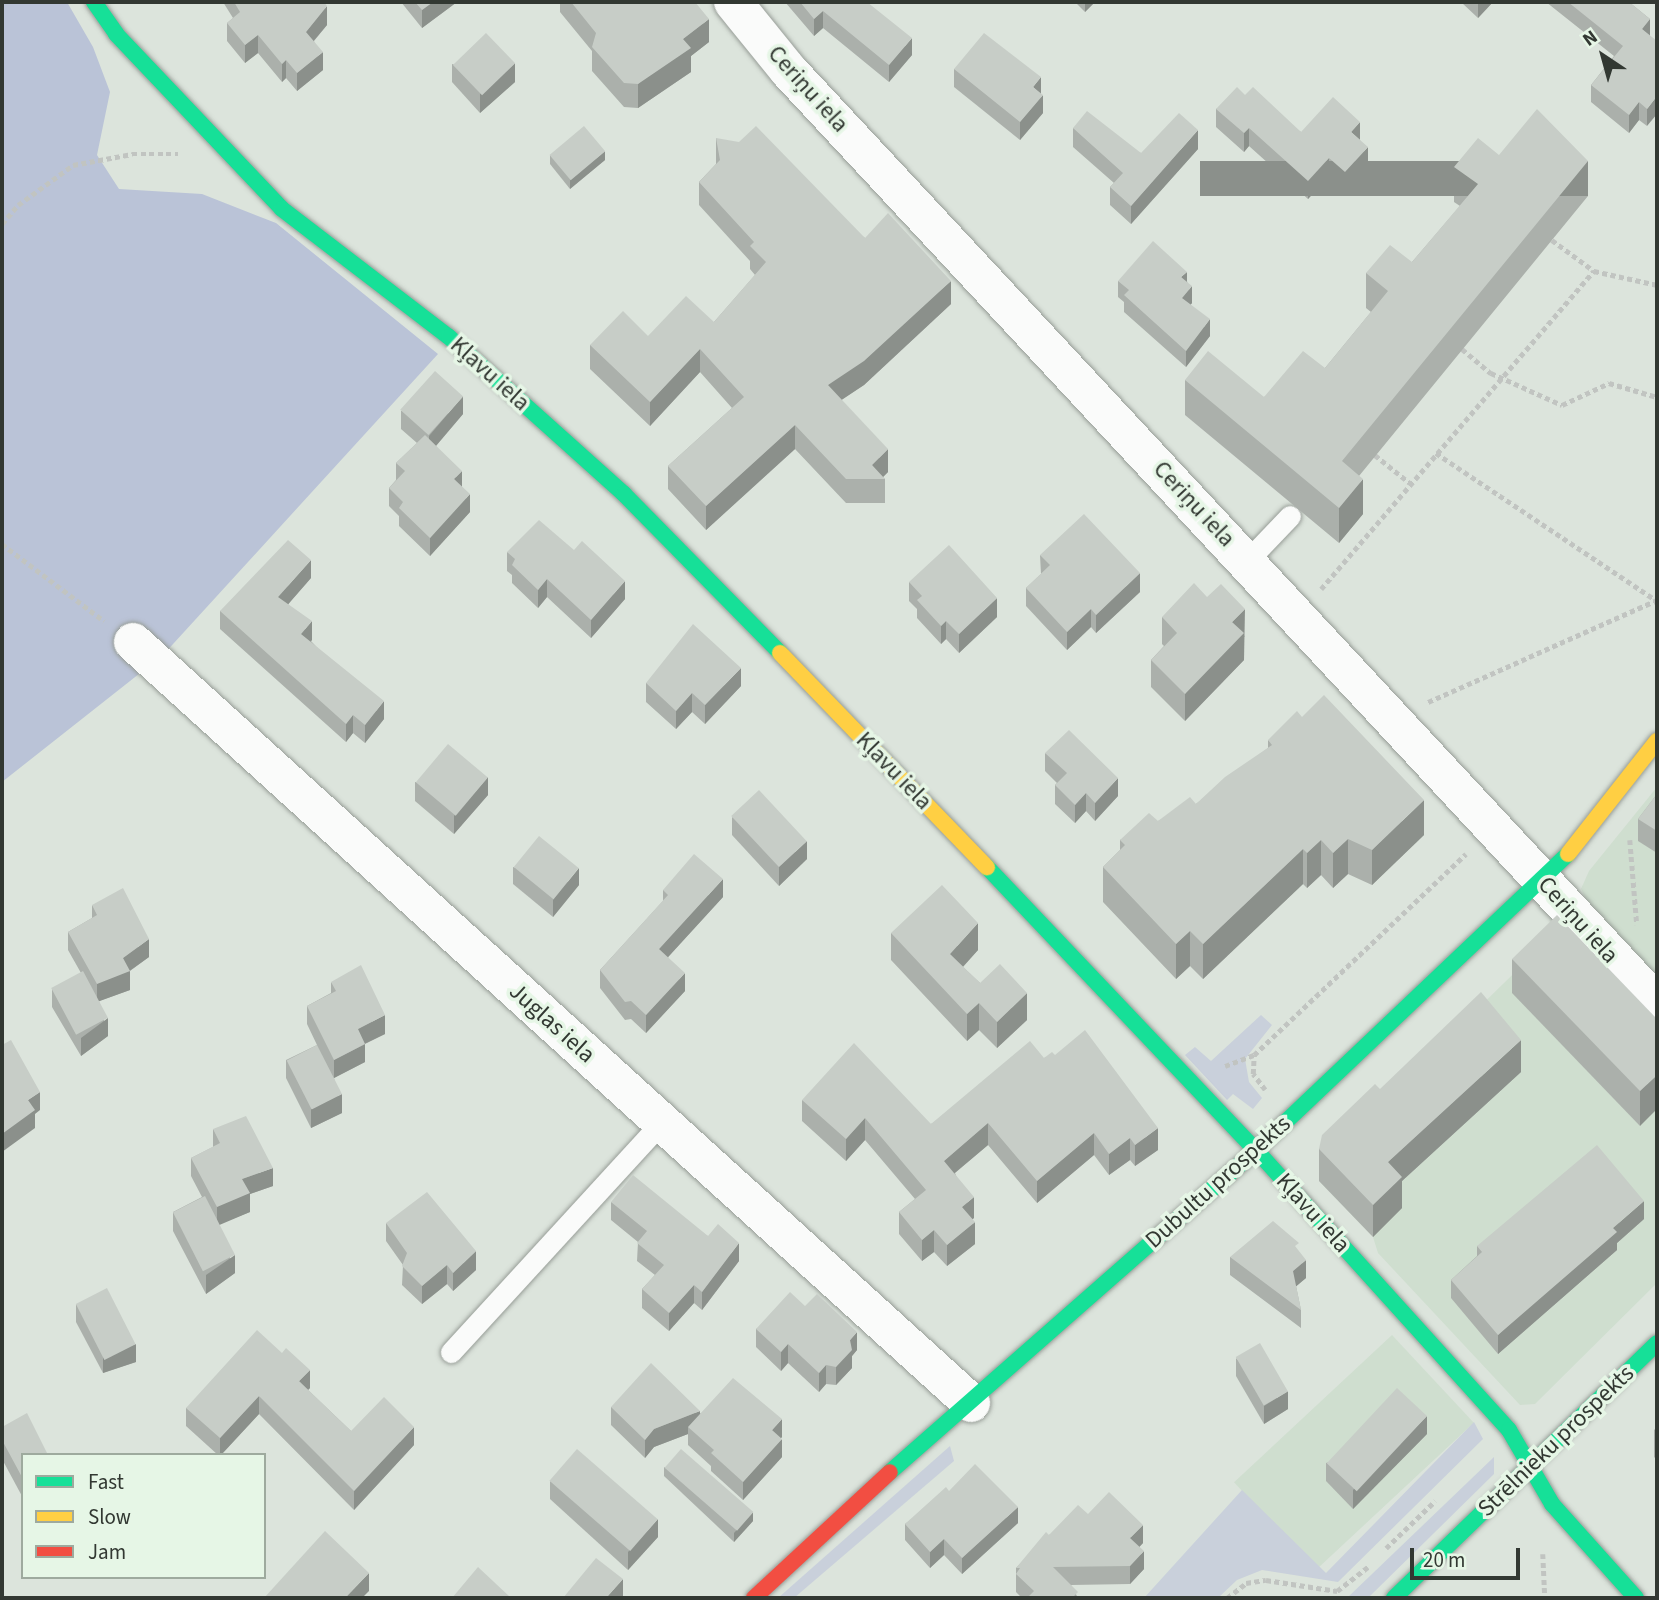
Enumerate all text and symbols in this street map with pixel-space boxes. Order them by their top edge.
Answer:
north arrow [1568,21,1638,91]
text: N [1577,24,1603,53]
street label: Ceriņu iela [762,40,854,138]
street label: Kļavu iela [444,331,536,417]
street label: Ceriņu iela [1147,455,1241,553]
street label: Kļavu iela [850,726,938,816]
street label: Ceriņu iela [1532,871,1624,969]
street label: Juglas iela [503,977,601,1069]
street label: Dubultu prospekts [1140,1109,1296,1255]
street label: Kļavu iela [1270,1167,1356,1259]
street label: Strēlnieku prospekts [1472,1359,1640,1523]
legend [21,1453,266,1579]
text: Fast [88,1467,124,1497]
text: Slow [88,1502,131,1532]
scale bar [1414,1534,1524,1578]
text: Jam [88,1537,126,1567]
text: 20 m [1423,1545,1465,1575]

